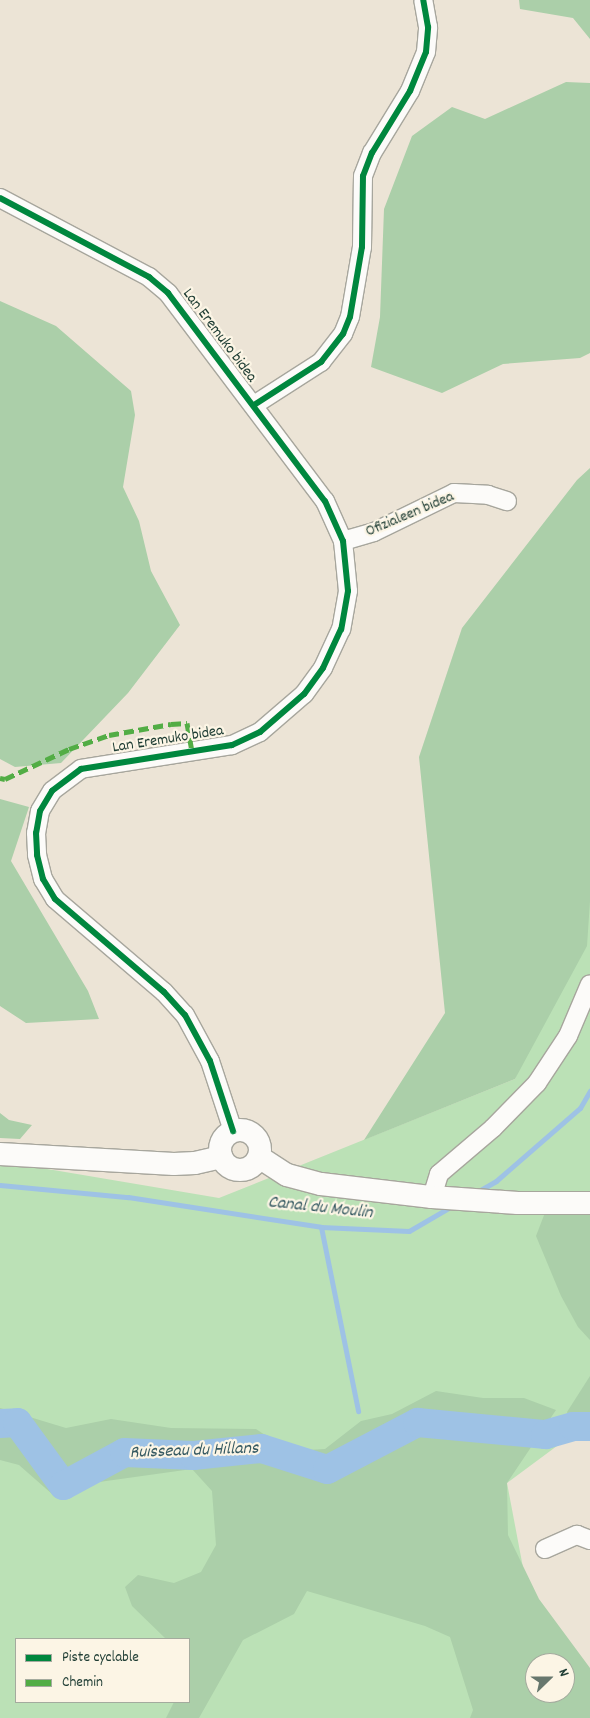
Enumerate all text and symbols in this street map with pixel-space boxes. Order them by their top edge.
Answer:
street label: Lan Eremuko bidea [177,285,261,387]
street label: Ofizialeen bidea [363,488,457,542]
street label: Lan Eremuko bidea [111,722,225,758]
water label: Canal du Moulin [267,1193,373,1225]
water label: Ruisseau du Hillans [129,1439,259,1465]
legend [15,1638,190,1703]
text: Piste cyclable [62,1647,139,1669]
north arrow [525,1653,575,1703]
text: N [552,1666,574,1680]
text: Chemin [62,1672,103,1694]

